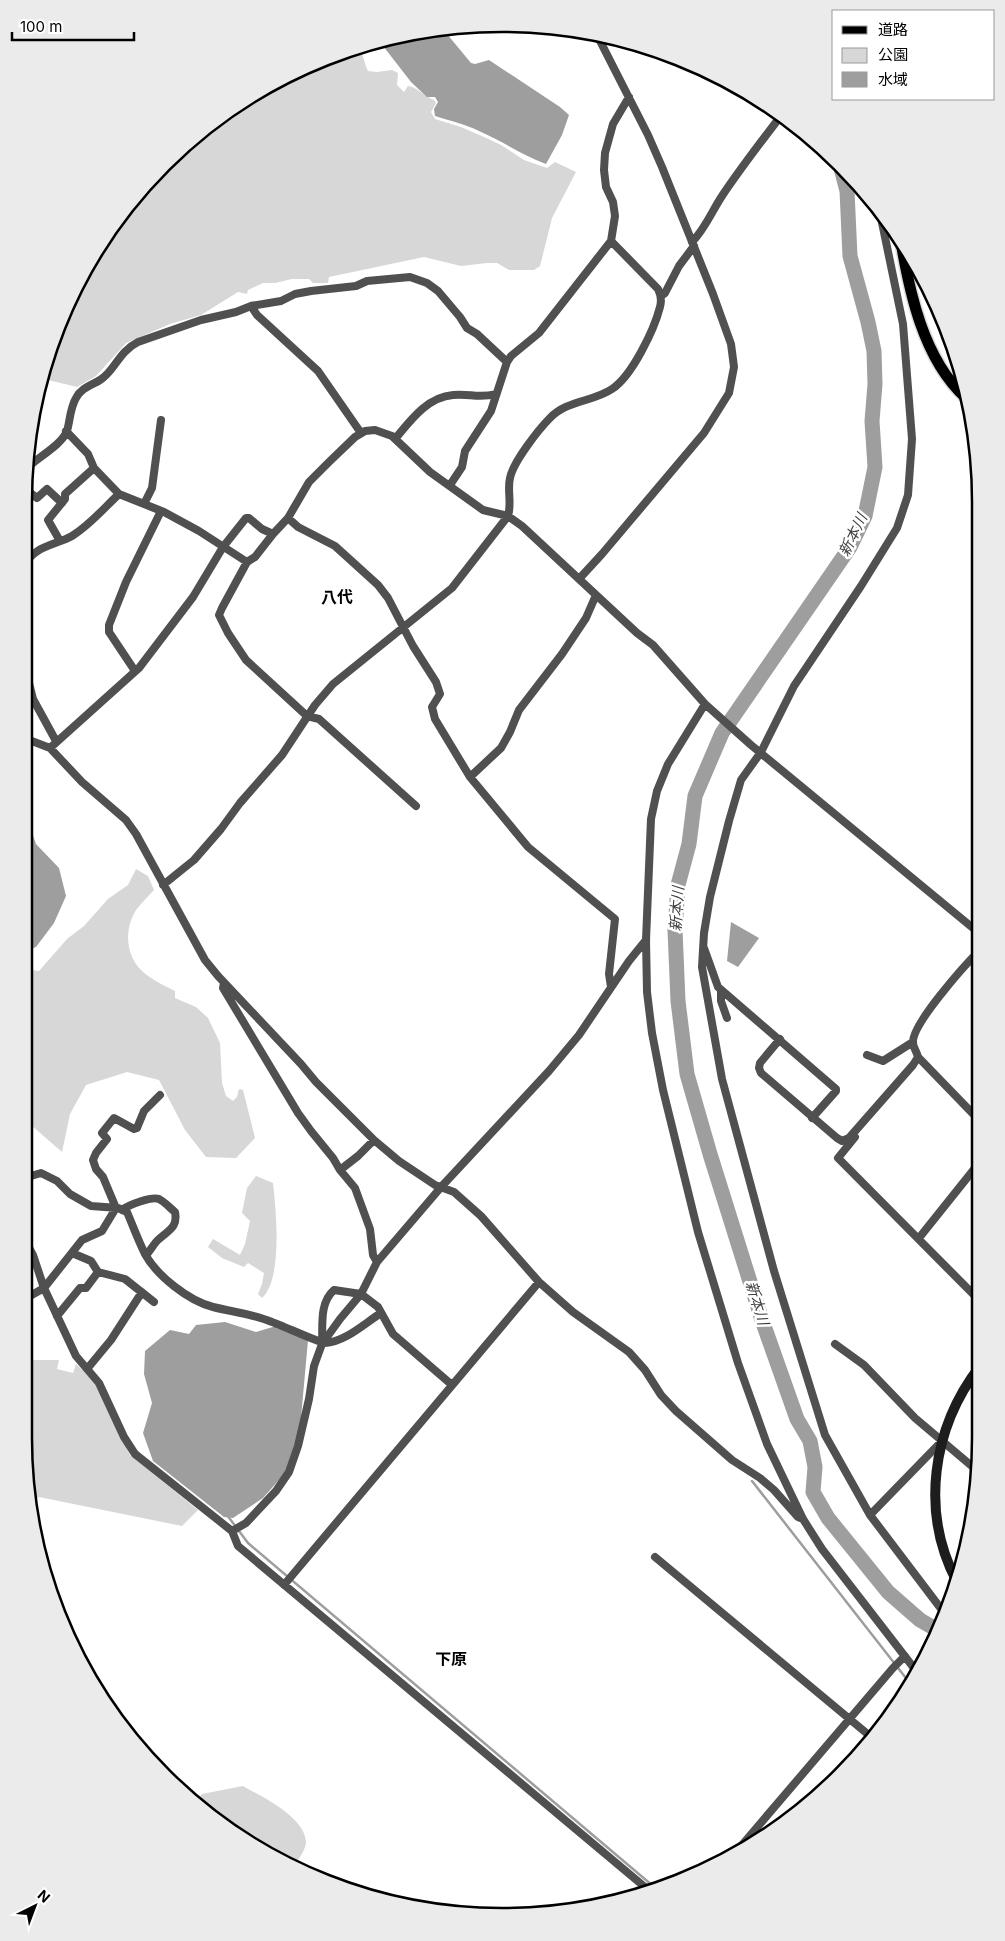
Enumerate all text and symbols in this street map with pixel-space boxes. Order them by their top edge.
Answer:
scale bar [12,10,135,42]
legend [832,10,995,100]
text: 100 m [20,17,62,36]
text: 道路 [878,20,908,39]
text: 公園 [878,45,908,64]
text: 水域 [878,70,908,89]
water label: 新本川 [834,509,872,559]
district label: 八代 [321,587,353,607]
water label: 新本川 [665,884,688,932]
water label: 新本川 [742,1279,774,1329]
district label: 下原 [435,1649,467,1669]
north arrow [10,1881,60,1931]
text: N [34,1886,54,1906]

